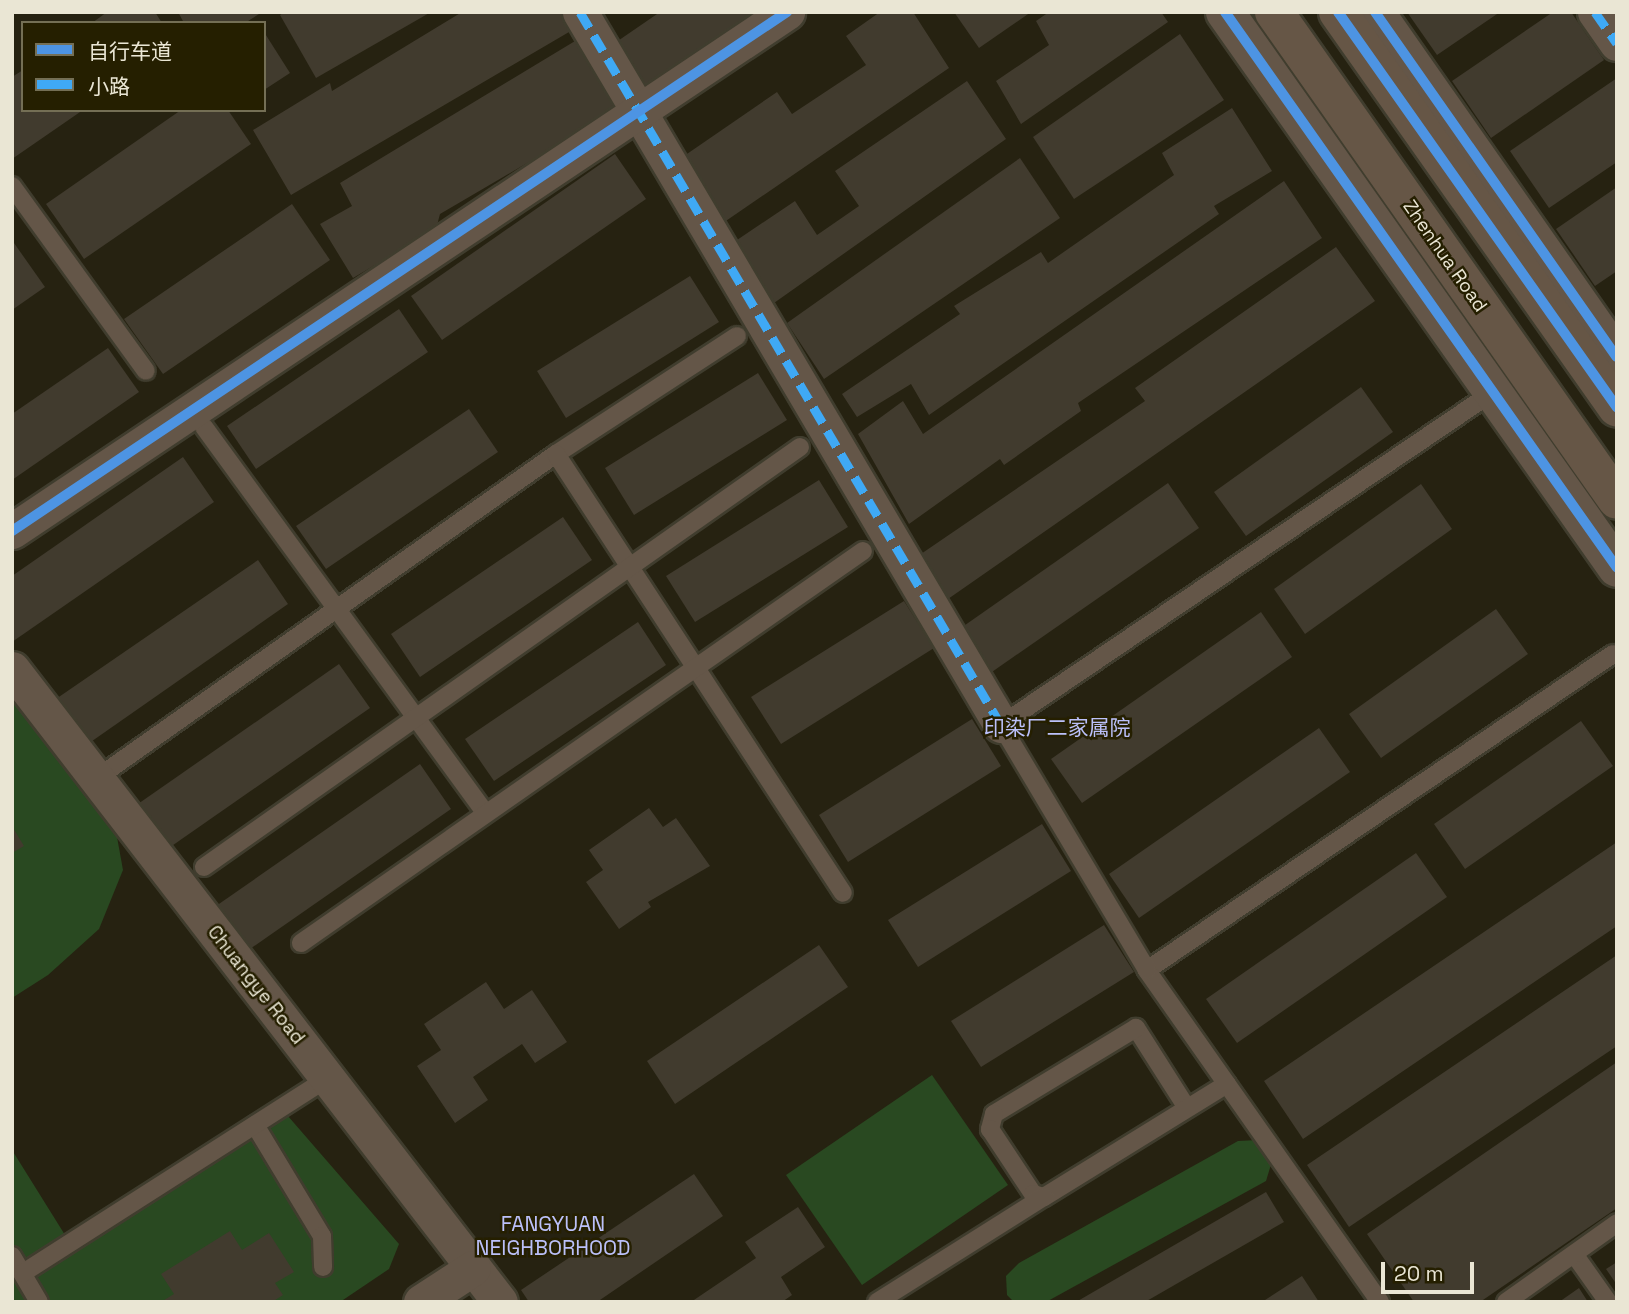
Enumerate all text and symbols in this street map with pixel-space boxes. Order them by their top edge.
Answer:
legend [21,21,266,112]
text: 自行车道 [88,38,172,65]
text: 小路 [88,73,130,100]
street label: Zhenhua Road [1398,196,1492,316]
district label: 印染厂二家属院 [984,715,1130,741]
street label: Chuangye Road [203,921,309,1049]
district label: FANGYUAN NEIGHBORHOOD [465,1211,641,1261]
scale bar [1384,1248,1477,1292]
text: 20 m [1394,1260,1444,1287]

